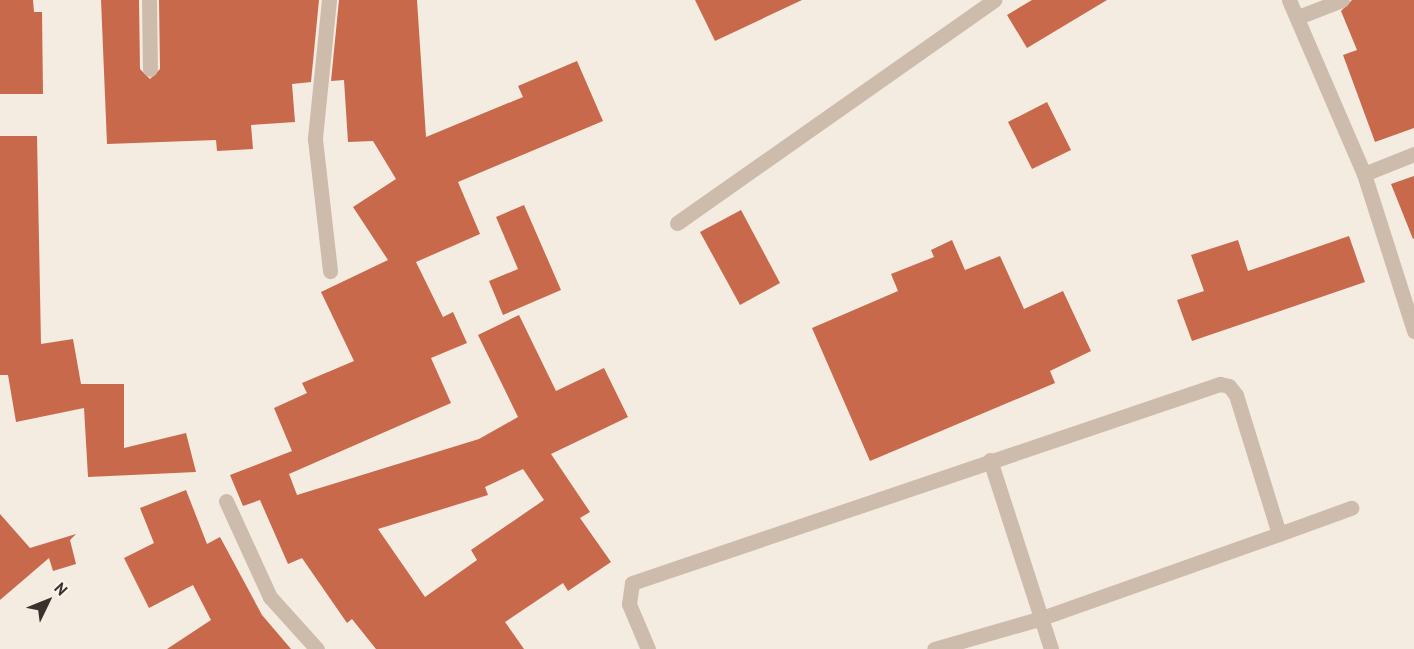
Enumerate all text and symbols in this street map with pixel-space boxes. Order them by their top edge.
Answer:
north arrow [18,571,78,631]
text: N [50,578,72,599]

